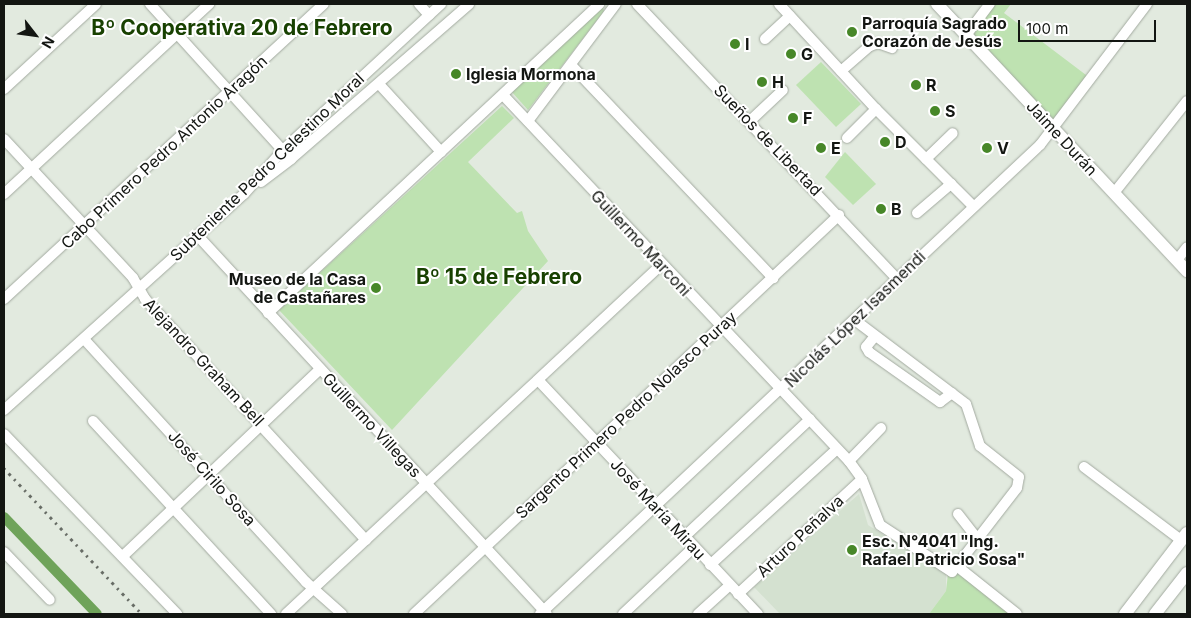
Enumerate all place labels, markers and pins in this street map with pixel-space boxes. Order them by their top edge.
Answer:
place label: Parroquía Sagrado Corazón de Jesús [862,13,1007,51]
marker: Parroquía Sagrado Corazón de Jesús [846,26,858,38]
place label: I [745,34,749,54]
marker: I [729,38,741,50]
place label: G [801,44,813,64]
marker: G [785,48,797,60]
place label: Iglesia Mormona [466,64,596,84]
marker: Iglesia Mormona [450,68,462,80]
place label: H [772,72,784,92]
place label: R [926,75,937,95]
marker: H [756,76,768,88]
marker: R [910,79,922,91]
place label: S [945,101,955,121]
marker: S [929,105,941,117]
place label: F [803,108,812,128]
marker: F [787,112,799,124]
place label: D [895,132,907,152]
marker: D [879,136,891,148]
place label: E [831,138,841,158]
place label: V [997,138,1009,158]
marker: E [815,142,827,154]
marker: V [981,142,993,154]
place label: B [891,199,902,219]
marker: B [875,203,887,215]
place label: Museo de la Casa de Castañares [229,269,366,307]
marker: Museo de la Casa de Castañares [370,282,382,294]
place label: Esc. N°4041 "Ing. Rafael Patricio Sosa" [862,531,1025,569]
marker: Esc. N°4041 "Ing. Rafael Patricio Sosa" [846,544,858,556]

